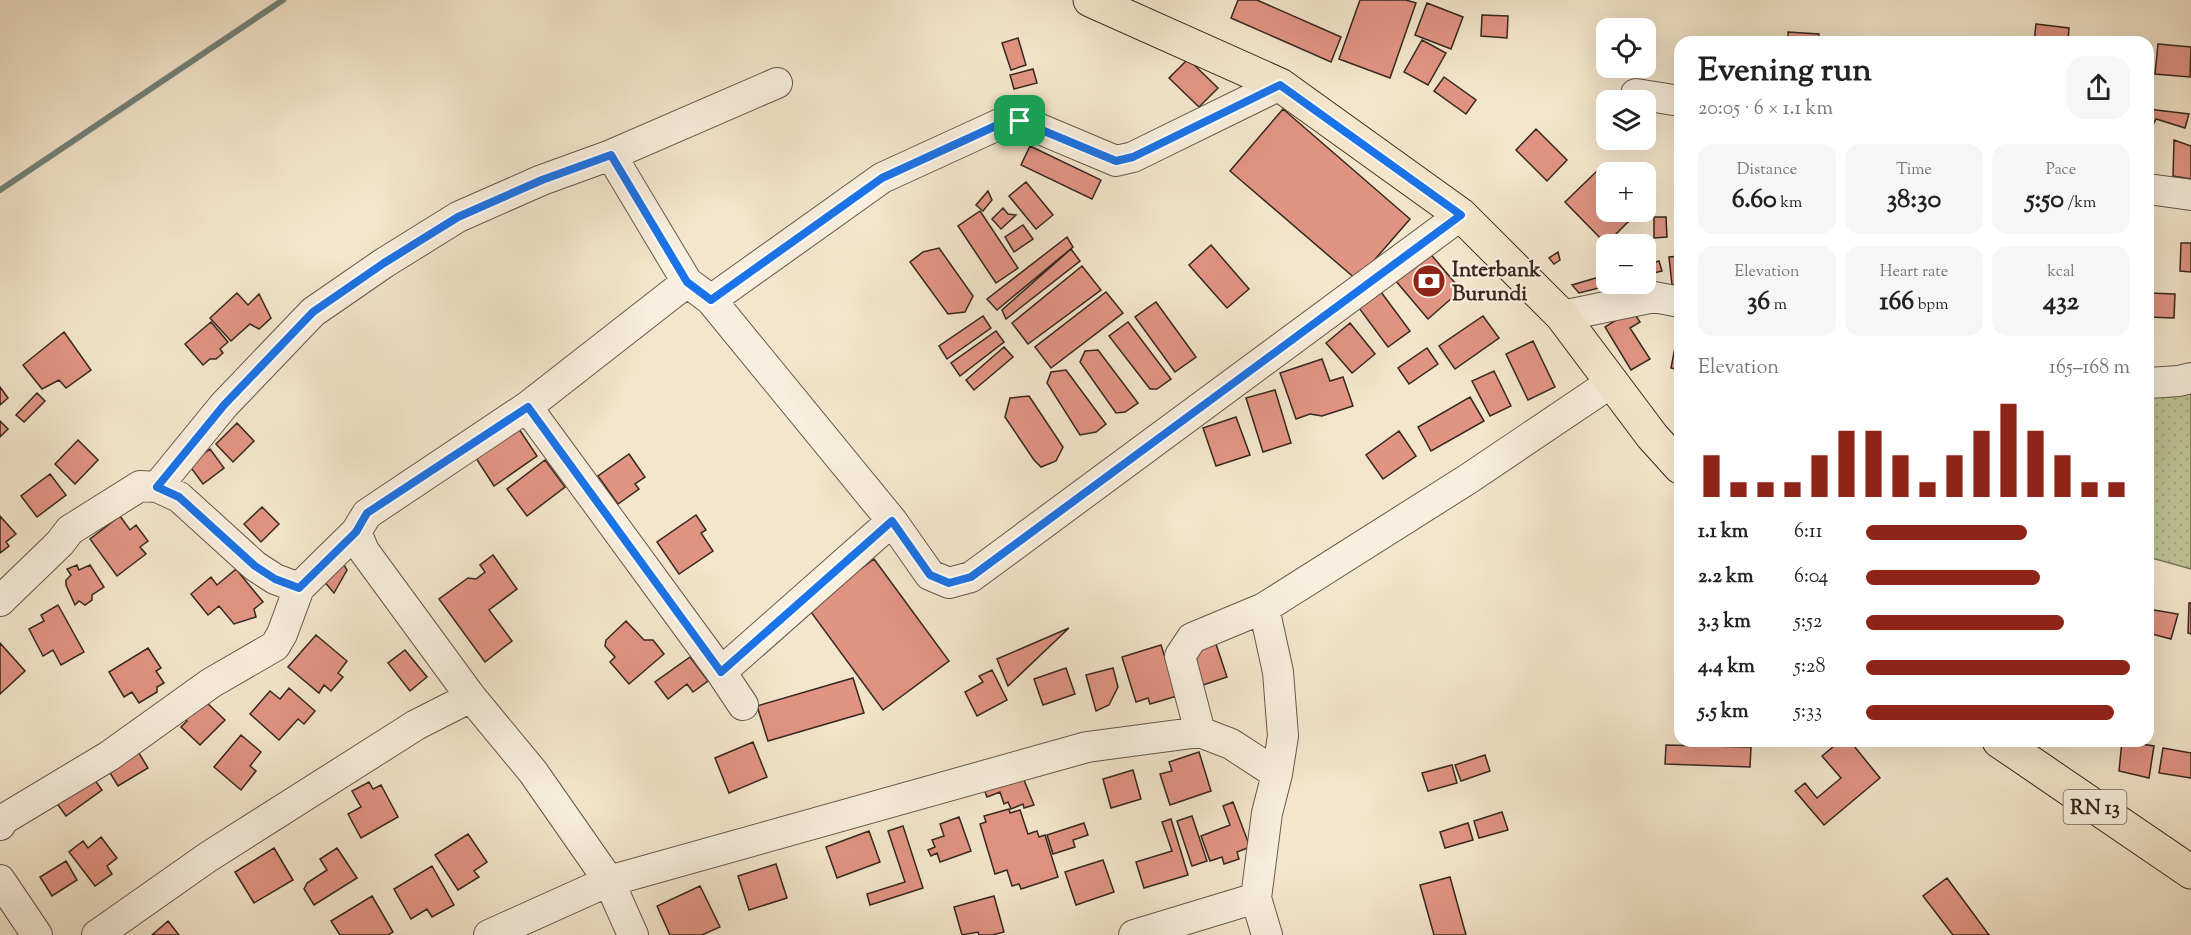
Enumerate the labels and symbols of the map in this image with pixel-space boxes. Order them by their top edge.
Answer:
pin [994,95,1045,146]
place label: Interbank Burundi [1452,256,1541,310]
bank icon: Interbank Burundi [1411,263,1447,299]
road number: RN 13 [2064,790,2126,824]

